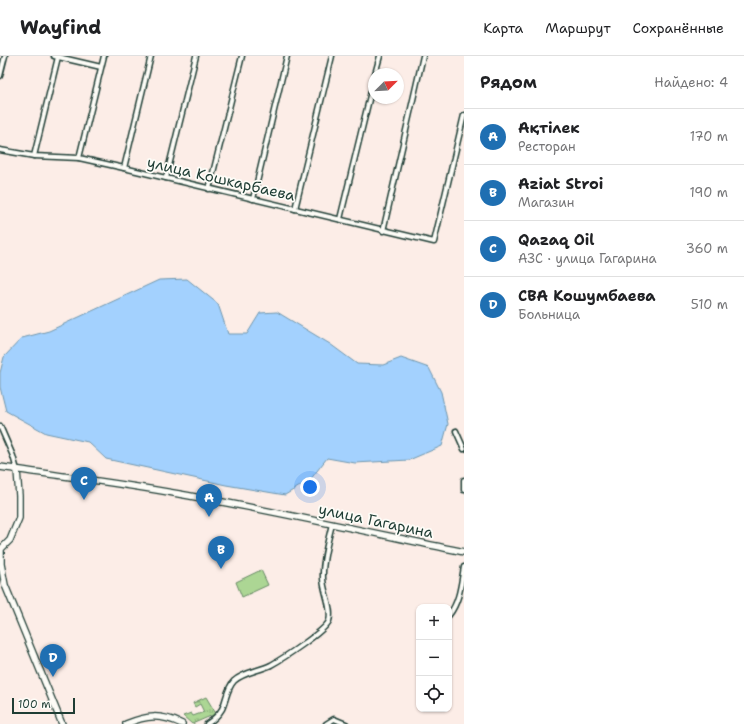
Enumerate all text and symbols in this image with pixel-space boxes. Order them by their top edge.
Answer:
text: Wayfind [20,15,101,40]
text: Карта [483,19,523,37]
text: Маршрут [545,19,611,37]
text: Сохранённые [633,19,724,37]
north arrow [368,68,404,104]
text: Рядом [480,71,537,93]
text: Найдено: 4 [654,74,728,91]
text: Ақтілек [518,118,580,138]
text: A [488,128,498,145]
text: 170 m [690,128,728,145]
text: Ресторан [518,138,576,155]
street label: улица Кошкарбаева [145,152,298,206]
text: Aziat Stroi [518,174,603,194]
text: B [489,184,497,201]
text: 190 m [689,184,728,201]
text: Магазин [518,194,574,211]
text: Qazaq Oil [518,230,595,250]
text: C [489,240,497,257]
text: 360 m [686,240,728,257]
text: АЗС · улица Гагарина [518,250,657,267]
text: СВА Кошумбаева [518,286,656,306]
text: D [488,296,498,313]
text: 510 m [691,296,728,313]
text: Больница [518,306,580,323]
pin: C [71,467,97,500]
your location [300,477,320,497]
pin: A [196,484,222,517]
street label: улица Гагарина [317,499,436,543]
pin: B [208,536,234,569]
map controls [416,604,452,712]
button: + [416,604,452,640]
button: − [416,640,452,676]
pin: D [40,644,66,677]
button: locate [416,676,452,712]
scale bar [12,696,75,715]
text: 100 m [18,697,51,712]

